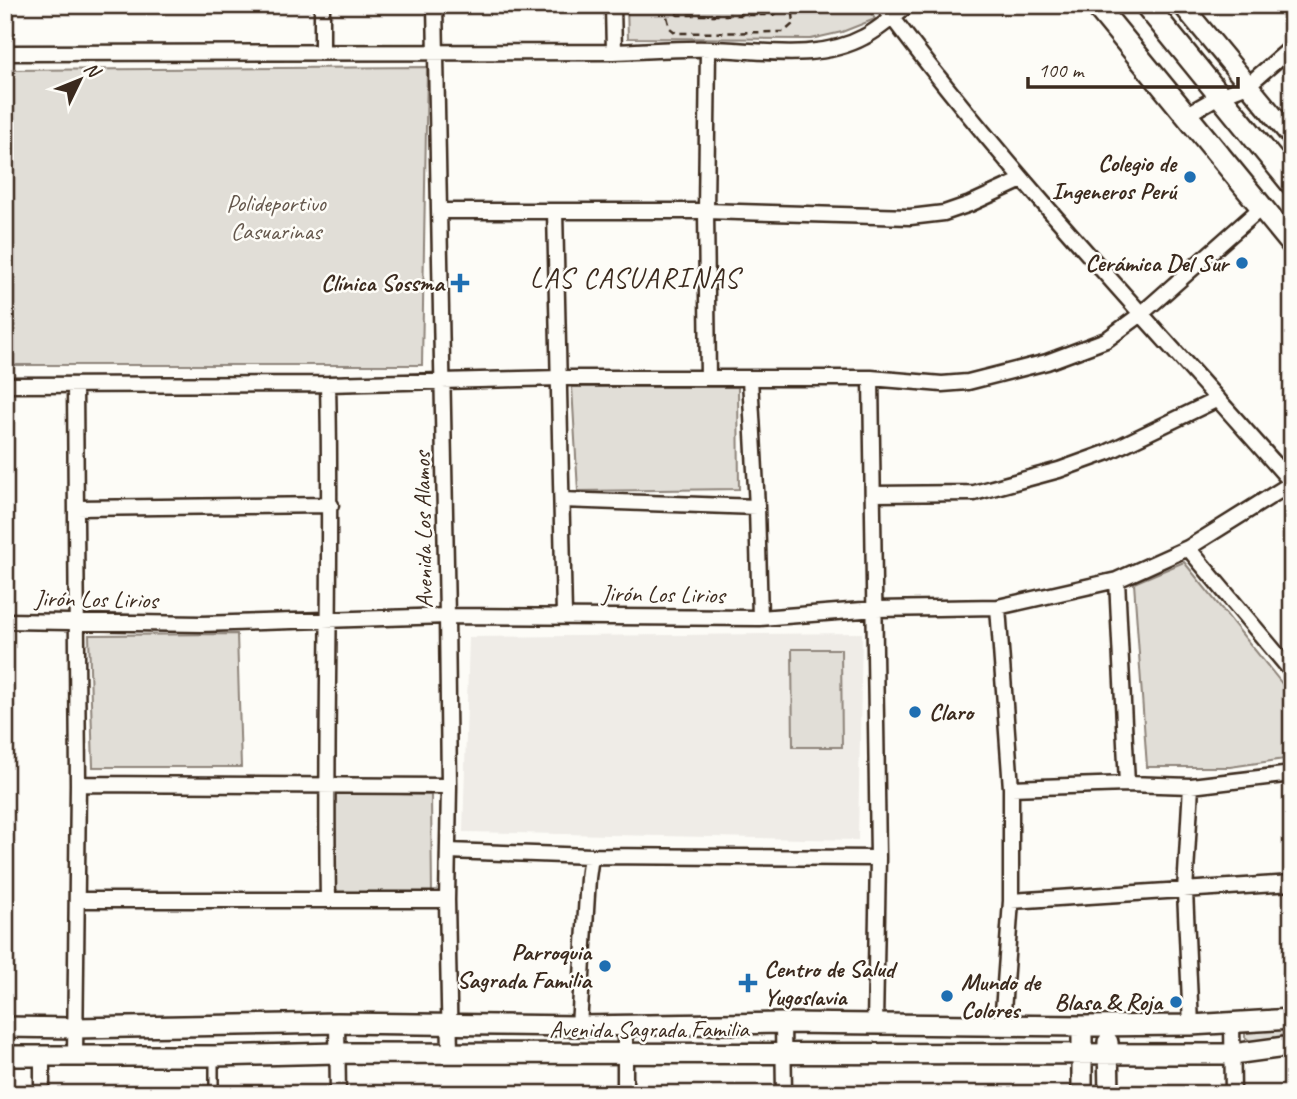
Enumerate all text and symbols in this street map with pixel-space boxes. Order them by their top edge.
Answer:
north arrow [46,46,116,116]
scale bar [1028,46,1238,90]
text: N [79,57,107,84]
text: 100 m [1038,57,1085,83]
place label: Colegio de Ingeneros Perú [1052,148,1178,206]
marker: Colegio de Ingeneros Perú [1182,169,1198,185]
park label: Polideportivo Casuarinas [226,188,327,246]
place label: Cerámica Del Sur [1085,248,1230,278]
marker: Cerámica Del Sur [1234,255,1250,271]
district label: LAS CASUARINAS [530,260,744,295]
place label: Clínica Sossma [321,268,446,298]
marker: Clínica Sossma [450,273,470,293]
street label: Avenida Los Alamos [407,449,439,609]
street label: Jirón Los Lirios [600,578,728,610]
street label: Jirón Los Lirios [33,583,161,615]
place label: Claro [929,697,975,727]
marker: Claro [907,704,923,720]
place label: Parroquia Sagrada Familia [457,937,593,995]
place label: Centro de Salud Yugoslavia [764,954,899,1012]
marker: Parroquia Sagrada Familia [597,958,613,974]
place label: Mundo de Colores [961,967,1042,1025]
marker: Centro de Salud Yugoslavia [738,973,758,993]
place label: Blasa & Roja [1055,987,1164,1017]
marker: Mundo de Colores [939,988,955,1004]
marker: Blasa & Roja [1168,994,1184,1010]
street label: Avenida Sagrada Familia [549,1014,750,1044]

